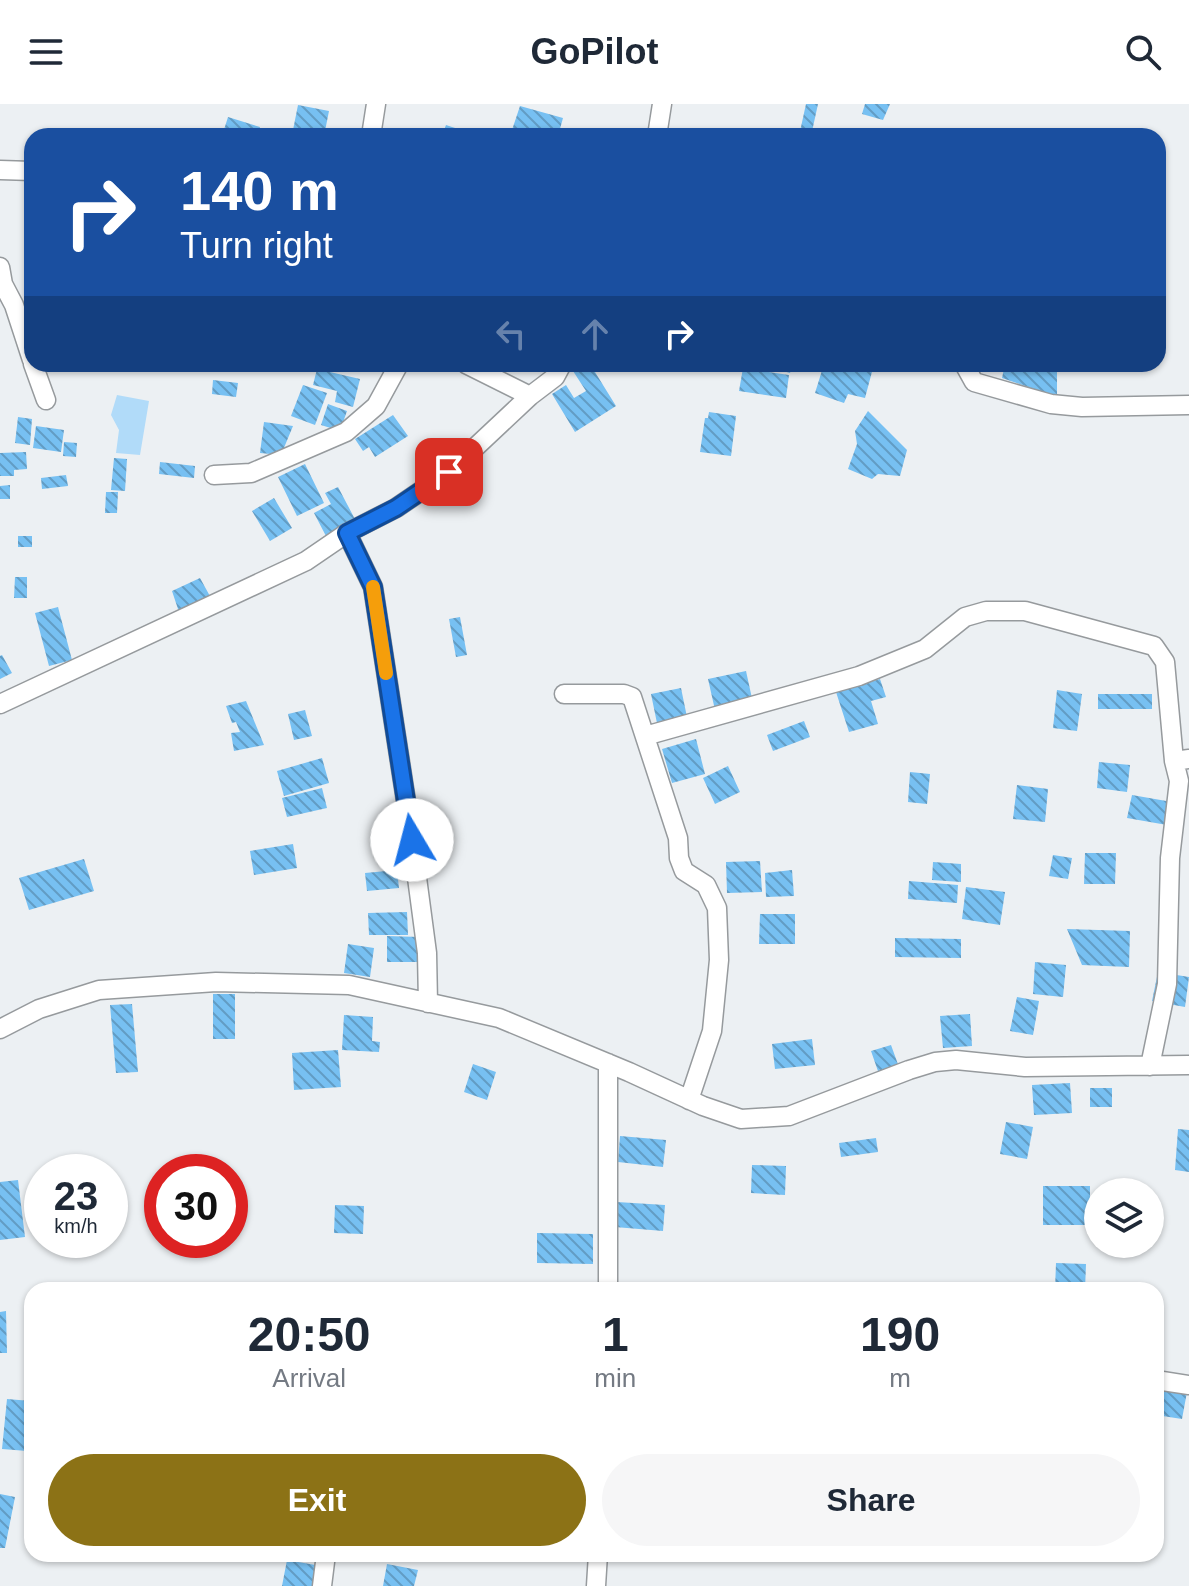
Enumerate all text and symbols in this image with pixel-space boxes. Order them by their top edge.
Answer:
icon: menu [24,30,68,74]
icon: search [1121,30,1165,74]
text: GoPilot [531,31,659,72]
text: 140 m [180,159,339,222]
icon: right [48,160,152,264]
text: Turn right [180,225,333,266]
icon: left [489,312,533,356]
icon: ahead [573,312,617,356]
icon: right [657,312,701,356]
pin [415,438,483,506]
icon: arrive [427,450,471,494]
position arrow [370,798,454,882]
speed limit sign: 30 [144,1154,248,1258]
text: 23 [54,1174,98,1218]
map controls [1084,1178,1164,1258]
button: layers [1084,1178,1164,1258]
text: km/h [54,1215,98,1237]
text: 20:50 [248,1308,371,1361]
text: 1 [602,1308,629,1361]
text: 190 [860,1308,940,1361]
text: Arrival [272,1363,346,1393]
text: min [594,1363,636,1393]
text: m [889,1363,911,1393]
button: Exit [48,1454,586,1546]
button: Share [602,1454,1140,1546]

